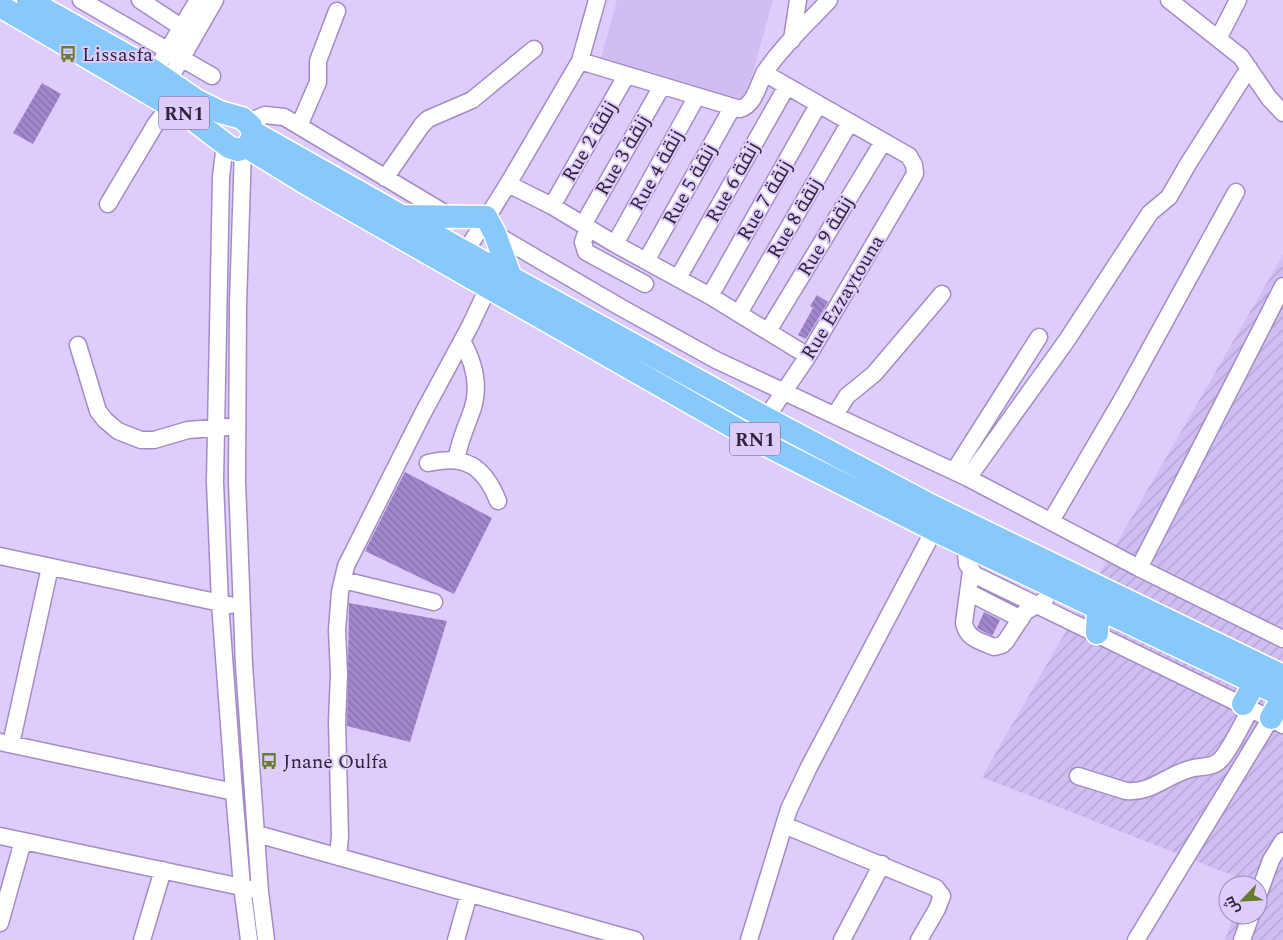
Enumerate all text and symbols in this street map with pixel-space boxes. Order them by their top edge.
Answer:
place label: Lissasfa [82,40,153,70]
bus stop icon: Lissasfa [58,44,78,64]
street label: Rue 2 زنقة [555,95,625,188]
road number: RN1 [159,96,209,130]
street label: Rue 3 زنقة [588,109,658,202]
street label: Rue 4 زنقة [622,124,692,217]
street label: Rue 6 زنقة [698,136,768,229]
street label: Rue 5 زنقة [655,138,725,231]
street label: Rue 7 زنقة [730,154,800,247]
street label: Rue 8 زنقة [760,172,830,265]
street label: Rue 9 زنقة [790,191,862,282]
street label: Rue Ezzaytouna [794,229,892,366]
road number: RN1 [730,422,780,456]
place label: Jnane Oulfa [283,747,388,777]
bus stop icon: Jnane Oulfa [259,751,279,771]
north arrow [1218,875,1268,925]
text: ش [1218,893,1245,918]

